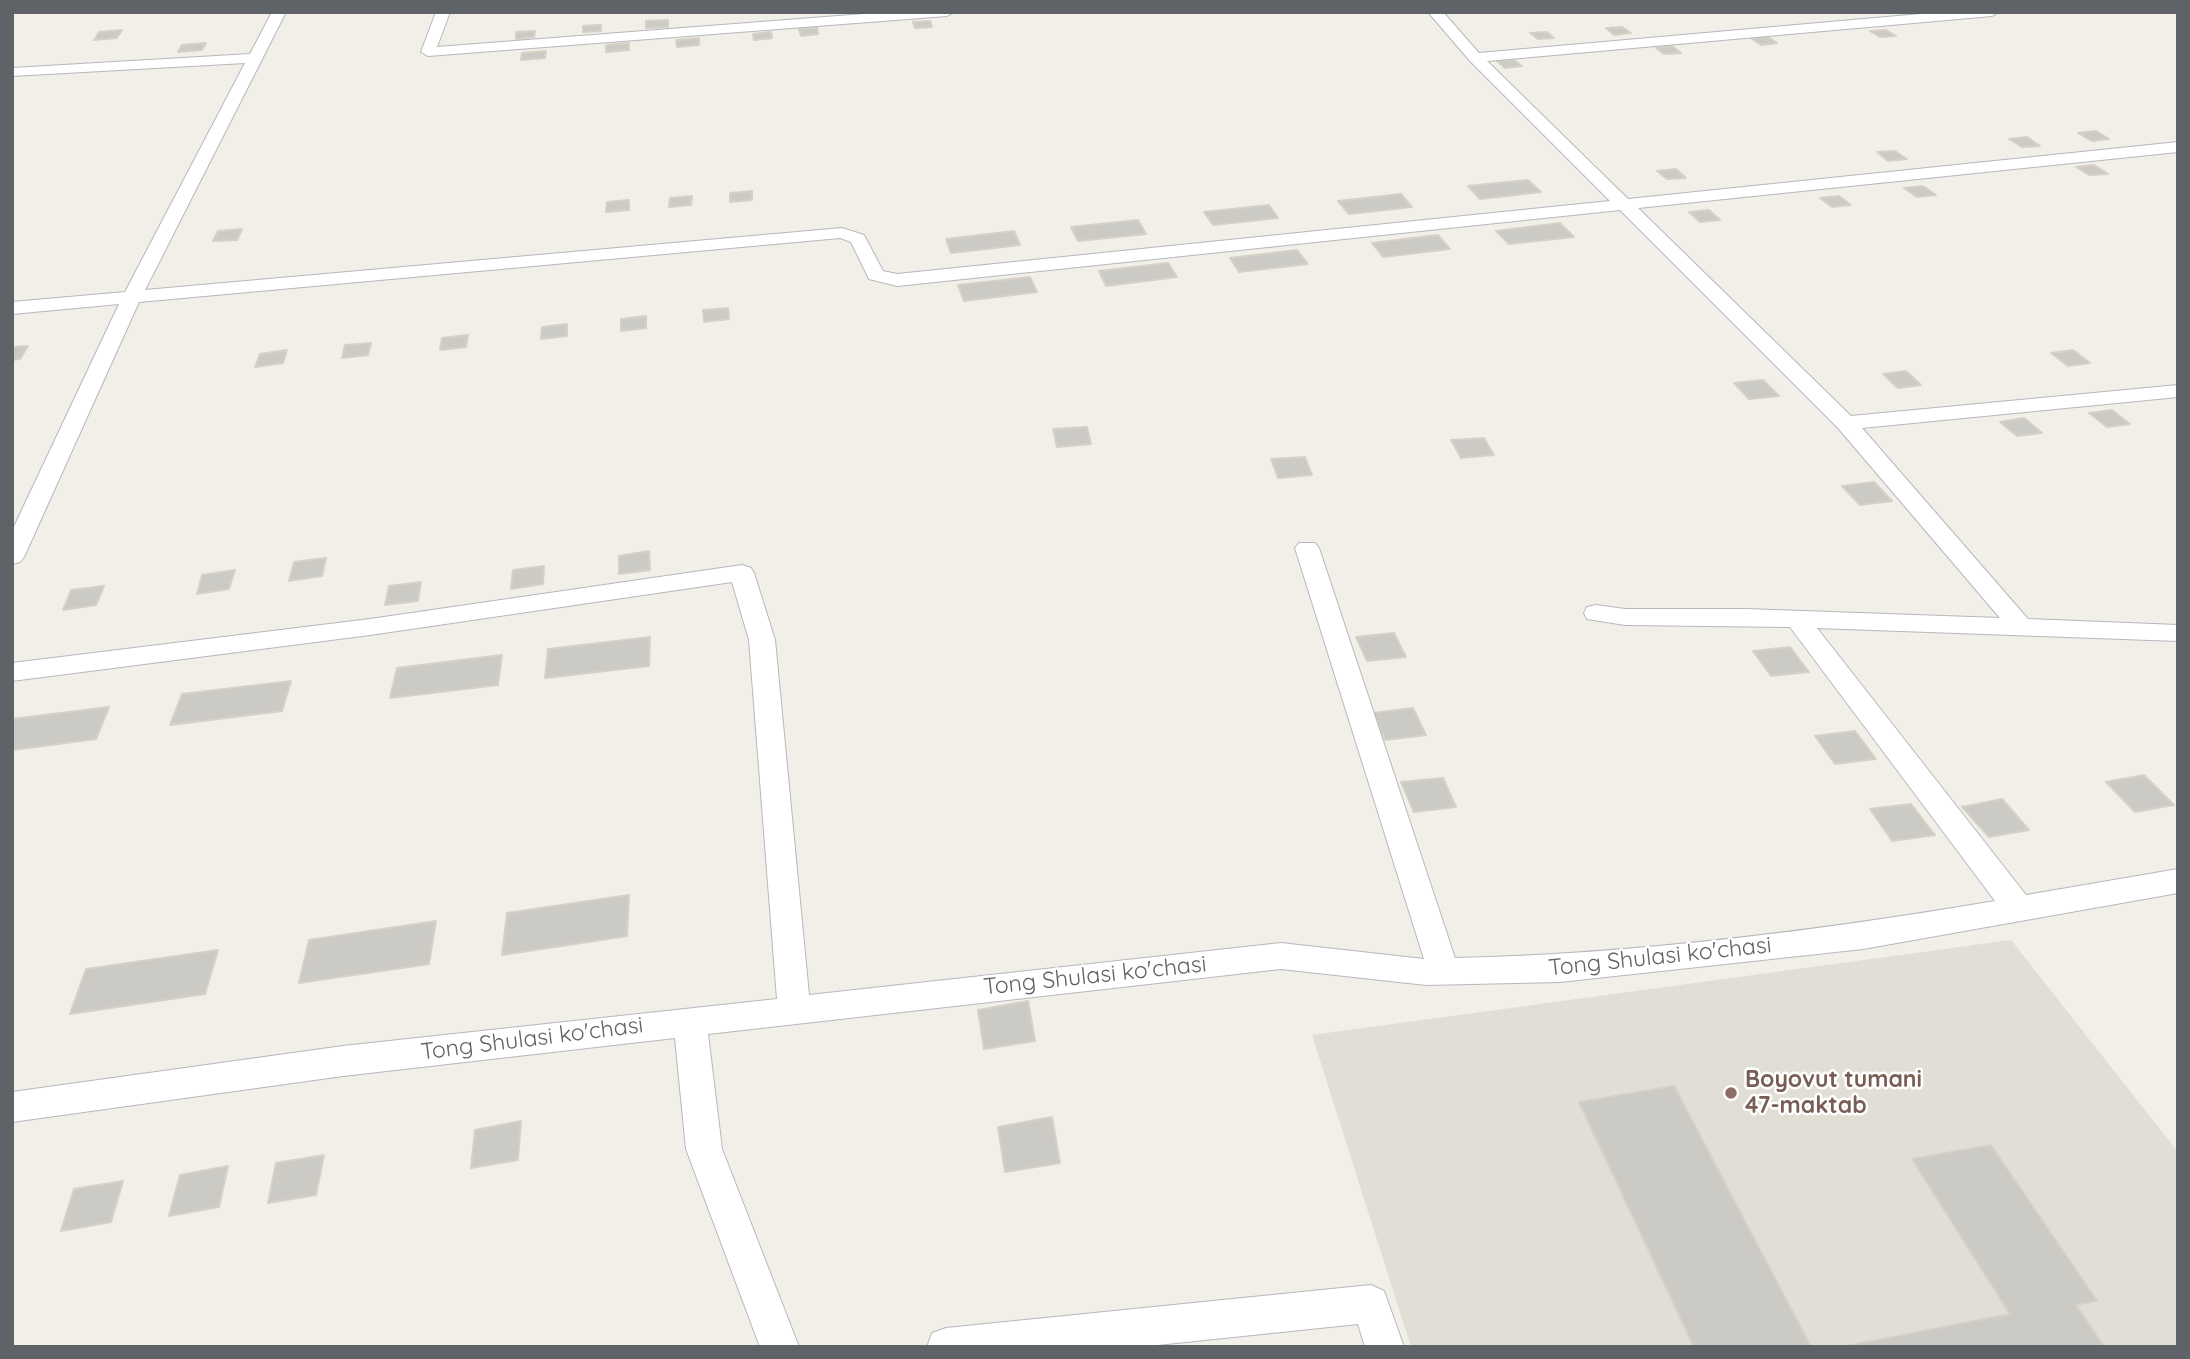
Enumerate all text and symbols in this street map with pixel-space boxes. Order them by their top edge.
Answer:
street label: Tong Shulasi ko'chasi [1547,932,1773,982]
street label: Tong Shulasi ko'chasi [982,951,1208,1001]
street label: Tong Shulasi ko'chasi [419,1012,645,1066]
place label: Boyovut tumani 47-maktab [1745,1066,1922,1120]
marker: Boyovut tumani 47-maktab [1723,1085,1739,1101]

